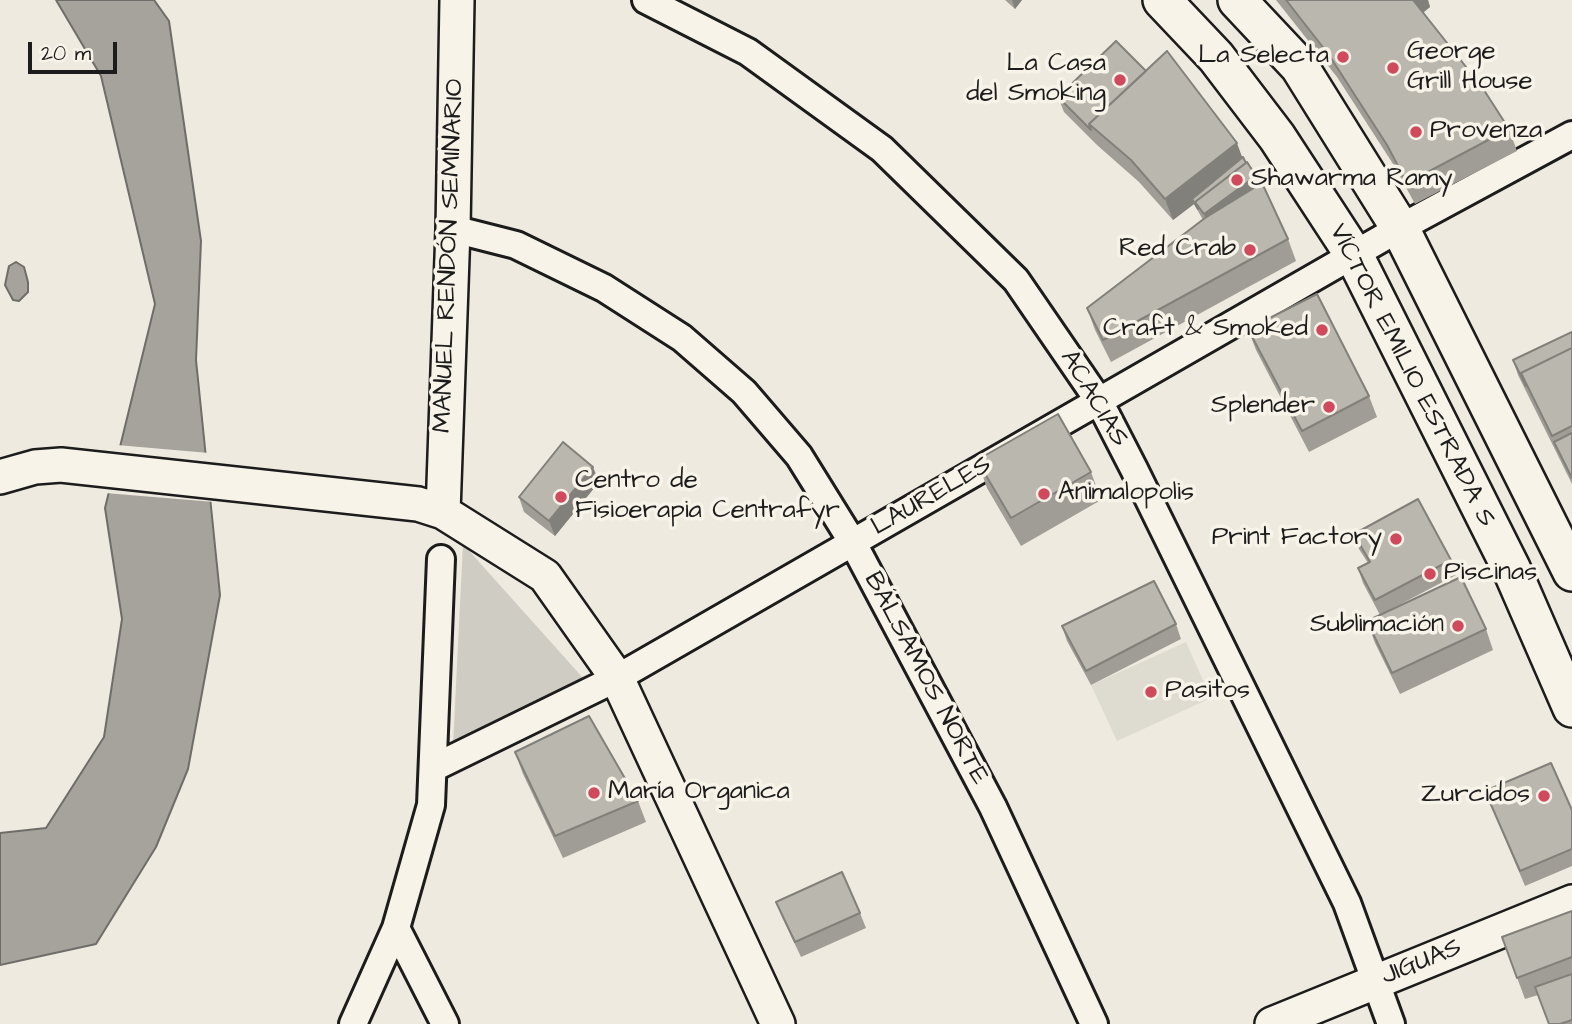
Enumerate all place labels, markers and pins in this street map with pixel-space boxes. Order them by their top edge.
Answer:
place label: George Grill House [1407,37,1533,98]
place label: La Selecta [1198,41,1329,73]
place label: La Casa del Smoking [966,49,1106,110]
marker: La Selecta [1335,49,1351,65]
marker: George Grill House [1385,60,1401,76]
marker: La Casa del Smoking [1112,72,1128,88]
place label: Provenza [1430,116,1542,148]
marker: Provenza [1408,124,1424,140]
place label: Shawarma Ramy [1251,164,1453,196]
marker: Shawarma Ramy [1229,172,1245,188]
place label: Red Crab [1119,234,1236,266]
marker: Red Crab [1242,242,1258,258]
place label: Craft & Smoked [1103,314,1308,346]
marker: Craft & Smoked [1314,322,1330,338]
place label: Splender [1211,391,1315,423]
marker: Splender [1321,399,1337,415]
place label: Centro de Fisioerapia Centrafyr [575,466,840,528]
place label: Animalopolis [1058,478,1194,510]
marker: Animalopolis [1036,486,1052,502]
marker: Centro de Fisioerapia Centrafyr [553,489,569,505]
place label: Print Factory [1212,523,1382,555]
marker: Print Factory [1388,531,1404,547]
place label: Piscinas [1444,558,1537,590]
marker: Piscinas [1422,566,1438,582]
place label: Sublimación [1310,610,1444,642]
marker: Sublimación [1450,618,1466,634]
place label: Pasitos [1165,676,1250,708]
marker: Pasitos [1143,684,1159,700]
place label: María Organica [608,777,790,809]
place label: Zurcidos [1421,780,1530,812]
marker: María Organica [586,785,602,801]
marker: Zurcidos [1536,788,1552,804]

